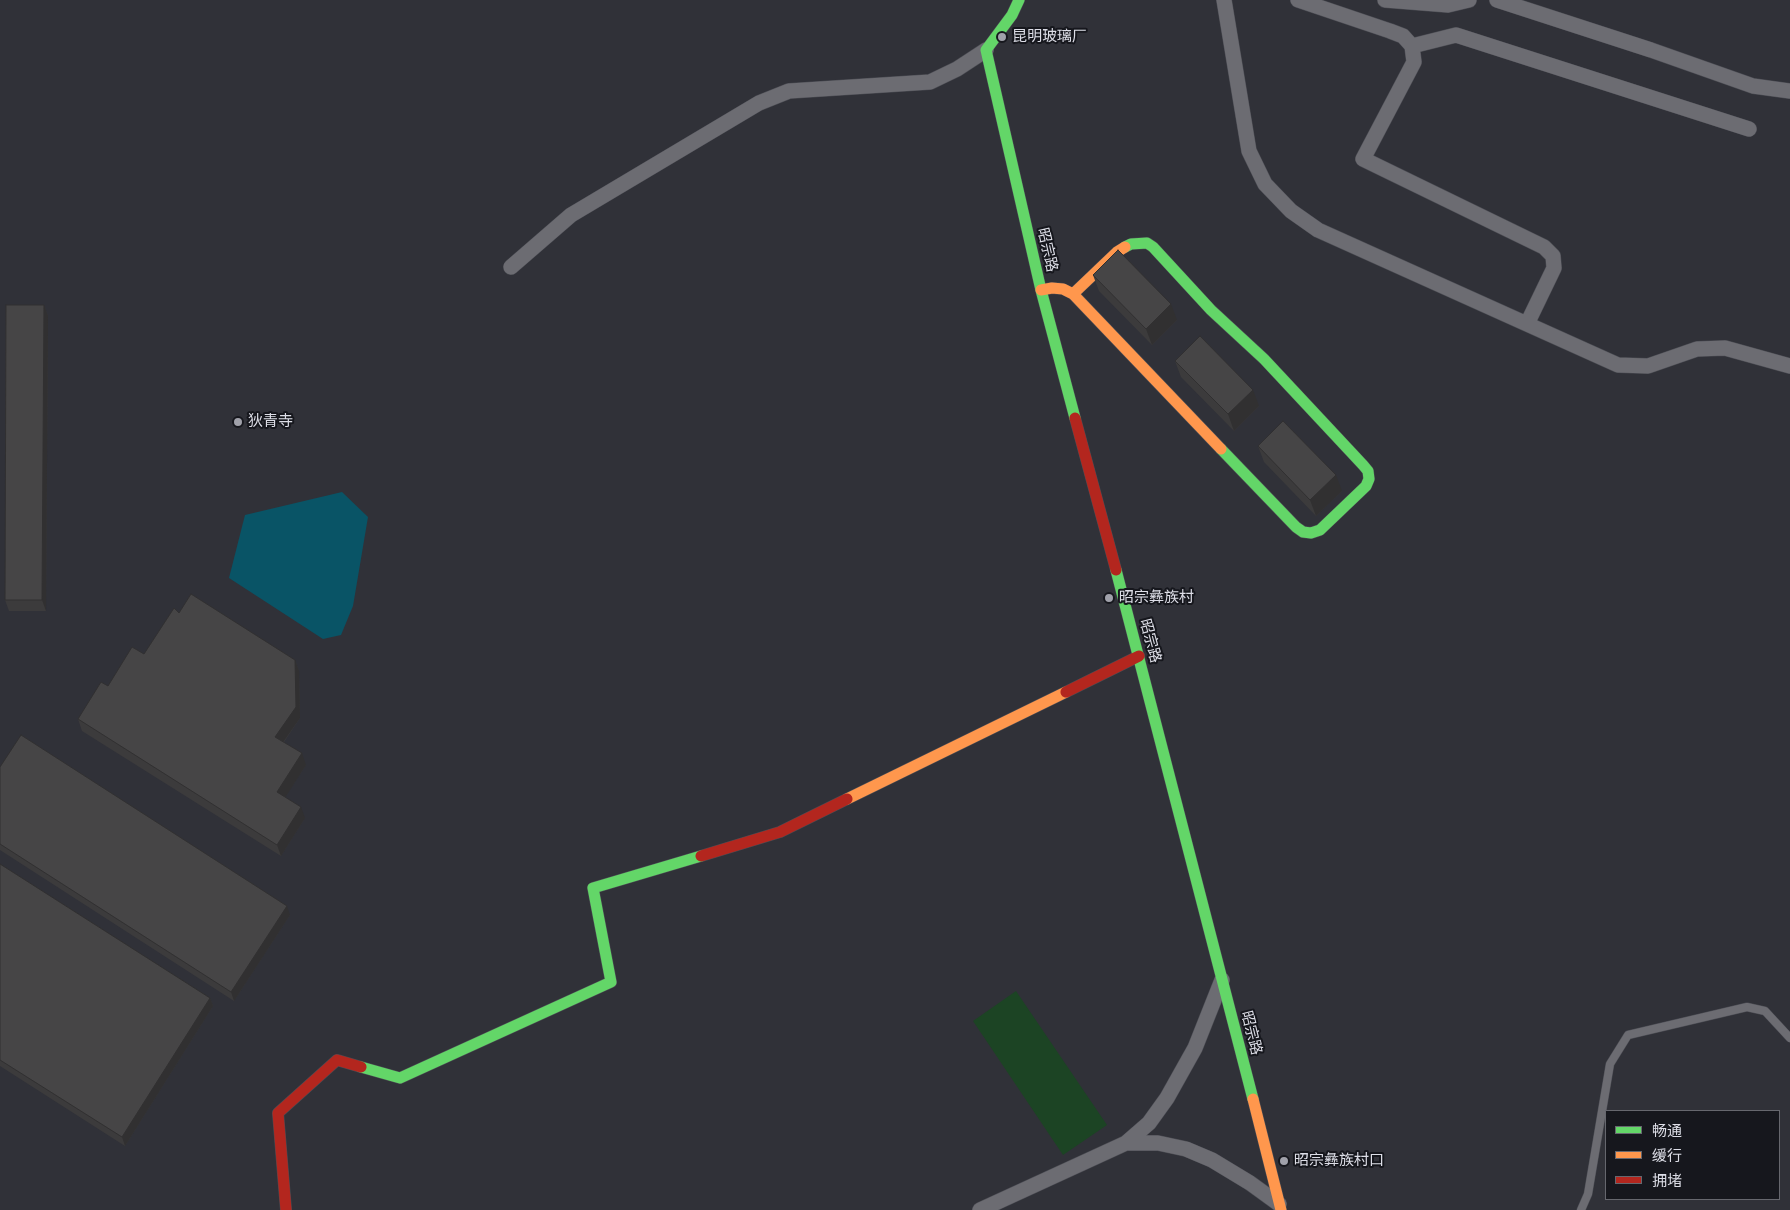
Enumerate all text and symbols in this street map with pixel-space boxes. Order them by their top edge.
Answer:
place label: 昆明玻璃厂 [1012,28,1087,46]
marker: 昆明玻璃厂 [996,31,1008,43]
street label: 昭宗路 [1033,226,1061,274]
place label: 狄青寺 [248,413,293,431]
marker: 狄青寺 [232,416,244,428]
place label: 昭宗彝族村 [1119,589,1194,607]
marker: 昭宗彝族村 [1103,592,1115,604]
street label: 昭宗路 [1135,617,1165,665]
street label: 昭宗路 [1237,1009,1265,1057]
legend [1605,1110,1780,1200]
text: 畅通 [1652,1120,1682,1140]
text: 缓行 [1652,1145,1682,1165]
place label: 昭宗彝族村口 [1294,1152,1384,1170]
marker: 昭宗彝族村口 [1278,1155,1290,1167]
text: 拥堵 [1652,1170,1682,1190]

